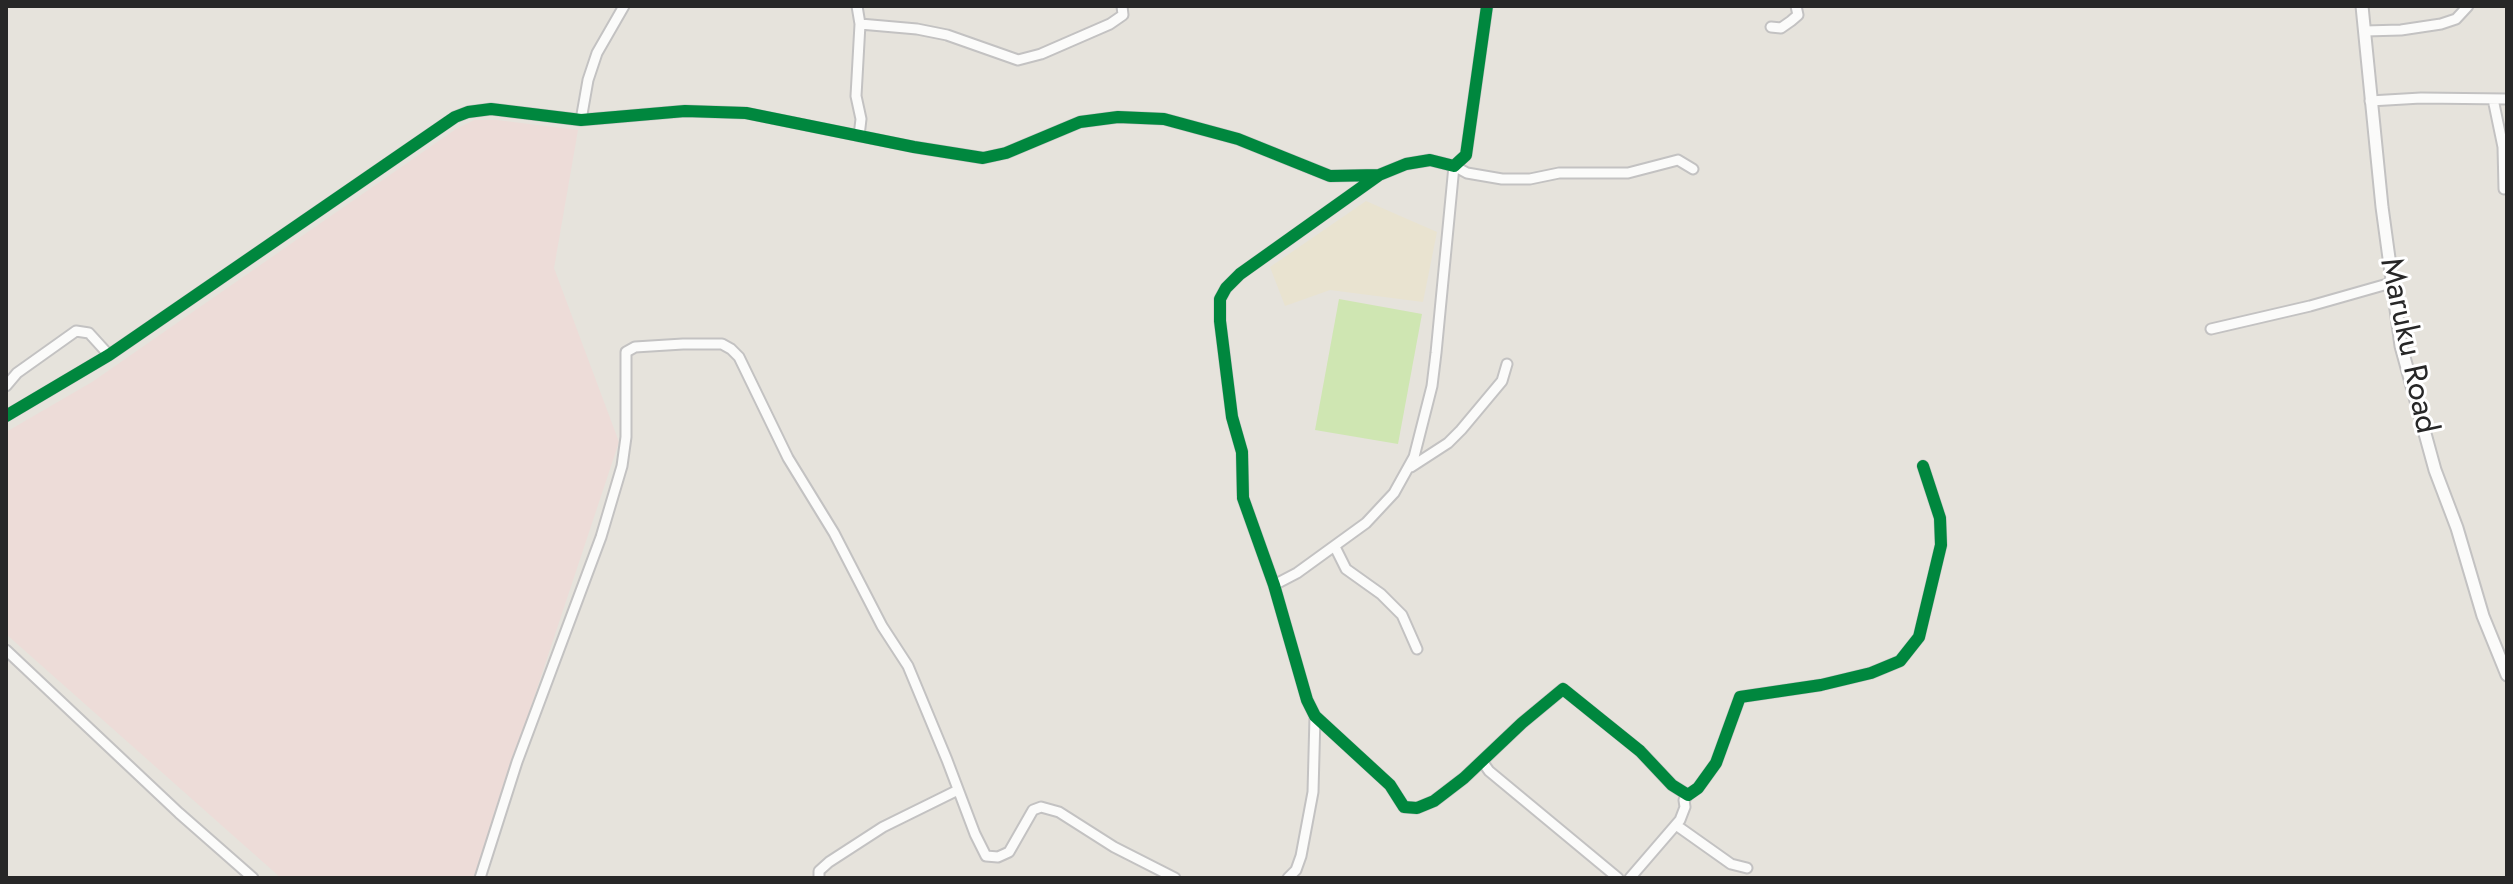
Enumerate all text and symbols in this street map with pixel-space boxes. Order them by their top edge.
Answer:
street label: Maruku Road [2370,255,2444,437]

